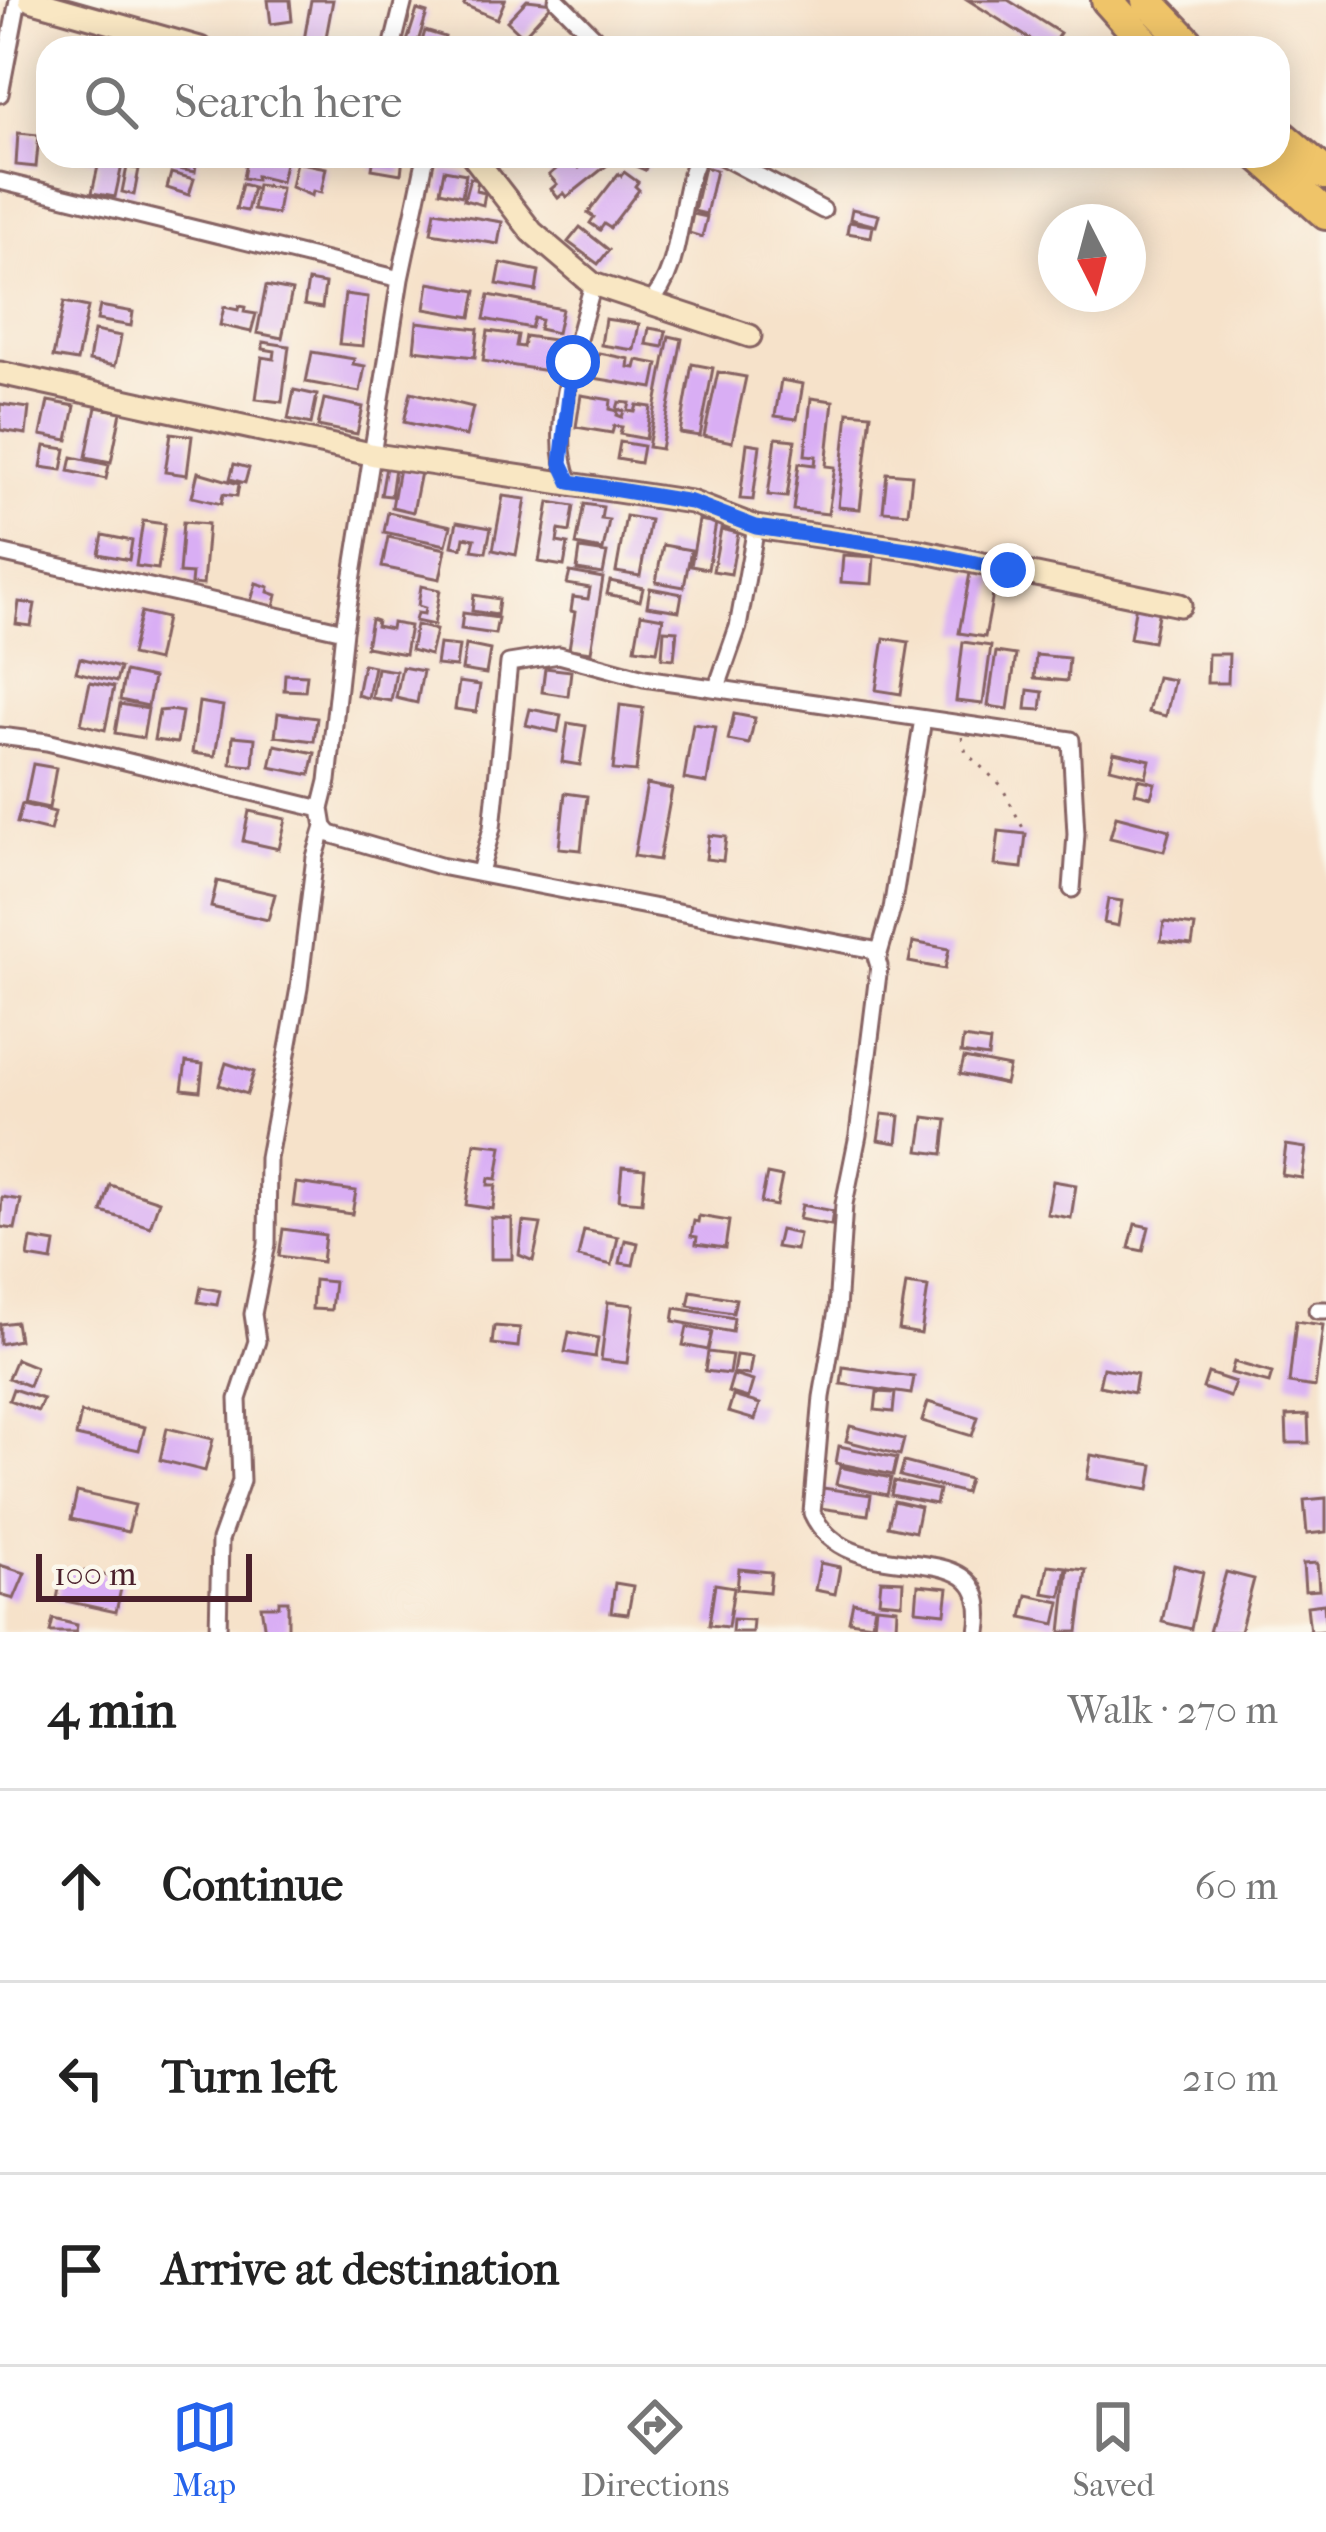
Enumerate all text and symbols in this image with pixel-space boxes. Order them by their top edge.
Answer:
search box [36,36,1290,168]
icon: search [78,69,144,135]
text: Search here [174,76,402,129]
north arrow [1038,204,1146,312]
route start [546,335,600,389]
route end [981,543,1035,597]
scale bar [36,1548,252,1601]
text: 100 m [54,1555,137,1594]
text: 4 min [48,1680,176,1740]
text: Walk · 270 m [1068,1687,1278,1733]
icon: ahead [48,1853,114,1919]
text: Continue [162,1859,343,1912]
text: 60 m [1195,1863,1278,1909]
icon: left [48,2045,114,2111]
text: Turn left [162,2051,337,2104]
text: 210 m [1182,2055,1278,2101]
icon: arrive [48,2237,114,2303]
text: Arrive at destination [162,2243,559,2296]
tab: Map [172,2394,238,2505]
tab: Directions [581,2394,729,2505]
tab: Saved [1073,2394,1154,2505]

